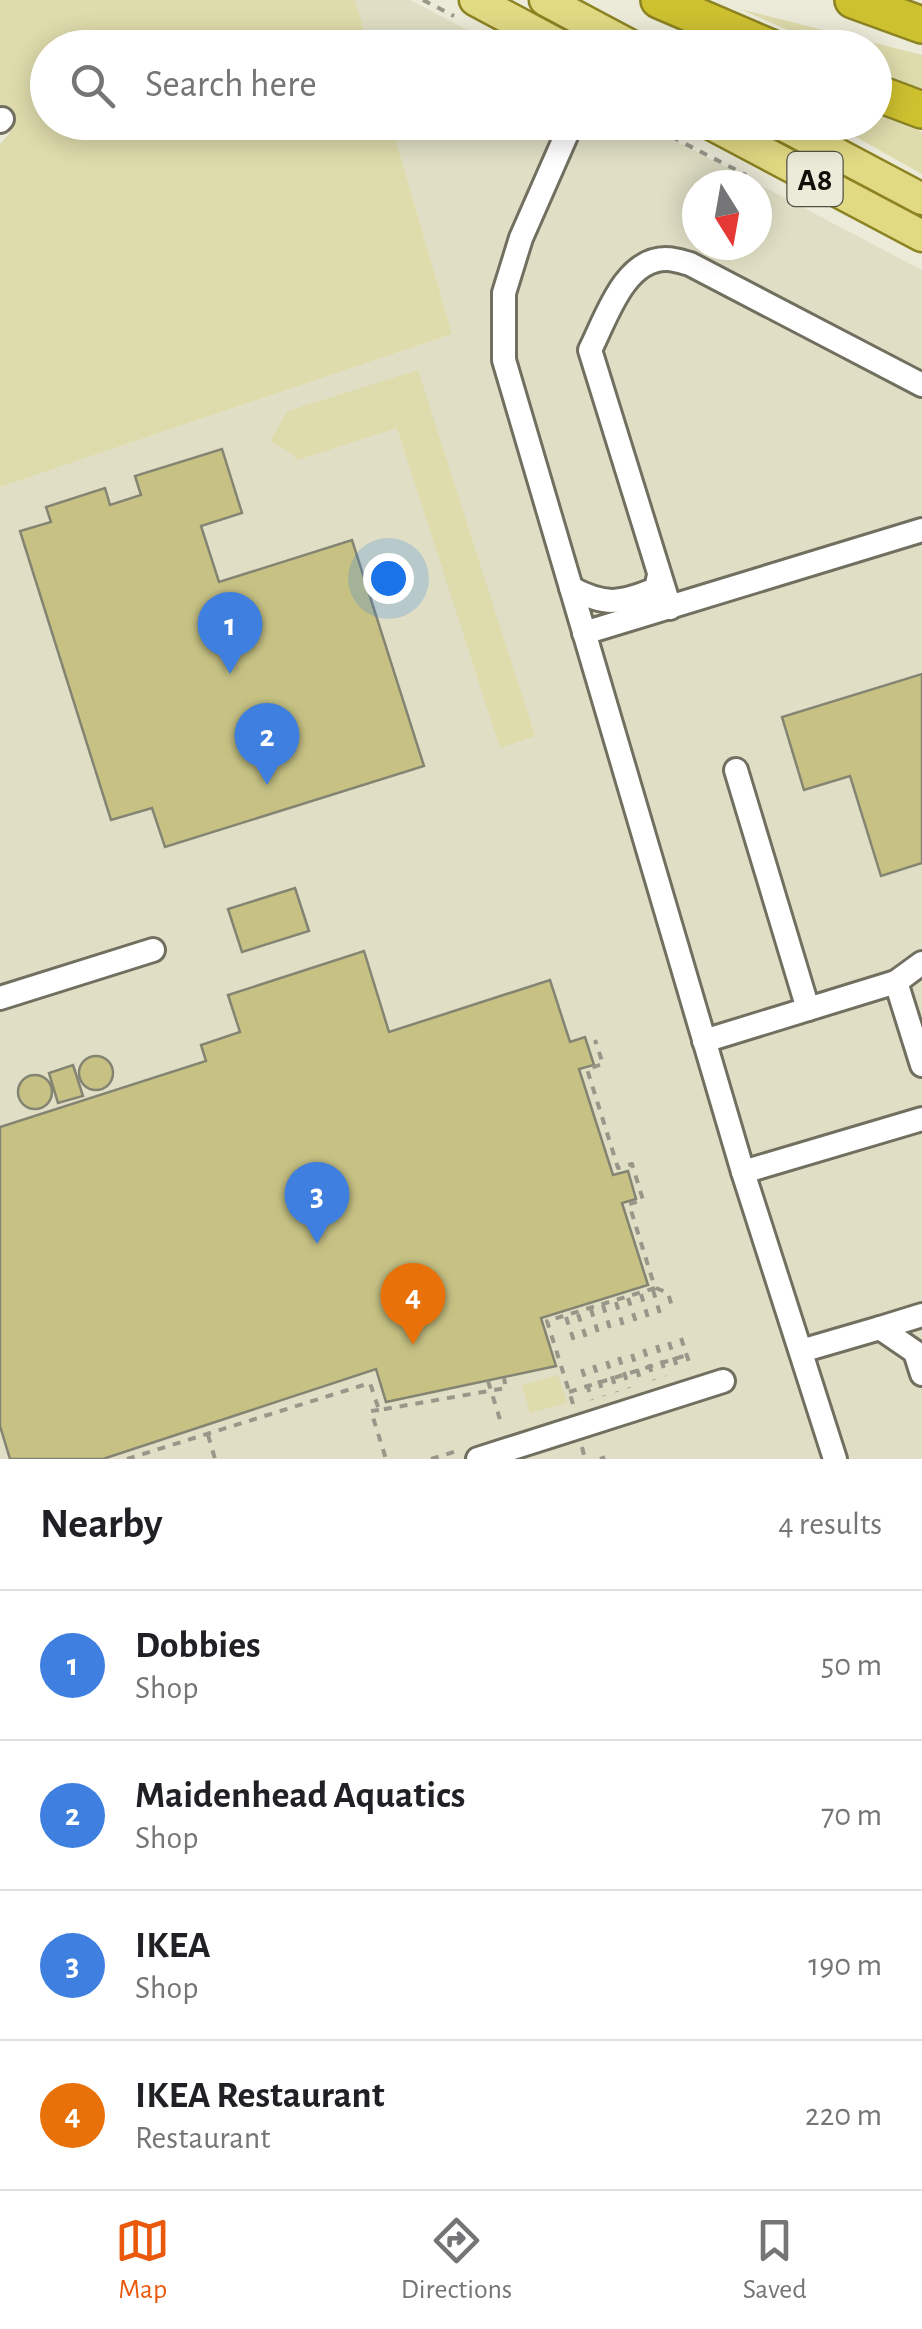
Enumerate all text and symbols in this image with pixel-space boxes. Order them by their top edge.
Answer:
search box [30,30,892,140]
icon: search [65,58,120,113]
text: Search here [145,66,317,104]
road number: A8 [788,152,842,206]
north arrow [682,170,772,260]
your location [363,553,414,604]
pin: 1 [198,592,262,674]
pin: 2 [234,702,300,785]
pin: 3 [284,1162,350,1244]
pin: 4 [380,1262,446,1345]
text: Nearby [40,1503,163,1545]
text: 4 results [778,1508,882,1540]
text: Dobbies [135,1627,261,1665]
text: 1 [67,1649,78,1681]
text: 50 m [821,1649,882,1681]
text: Shop [135,1672,198,1704]
text: Maidenhead Aquatics [135,1777,465,1815]
text: 2 [65,1799,80,1831]
text: 70 m [821,1799,882,1831]
text: Shop [135,1822,198,1854]
text: IKEA [135,1927,211,1965]
text: 3 [66,1949,79,1981]
text: 190 m [808,1949,882,1981]
text: Shop [135,1972,198,2004]
text: IKEA Restaurant [135,2077,385,2115]
text: 4 [64,2099,81,2131]
text: 220 m [805,2099,882,2131]
text: Restaurant [135,2122,270,2154]
tab: Map [115,2213,170,2307]
tab: Directions [401,2213,512,2307]
tab: Saved [743,2213,807,2307]

